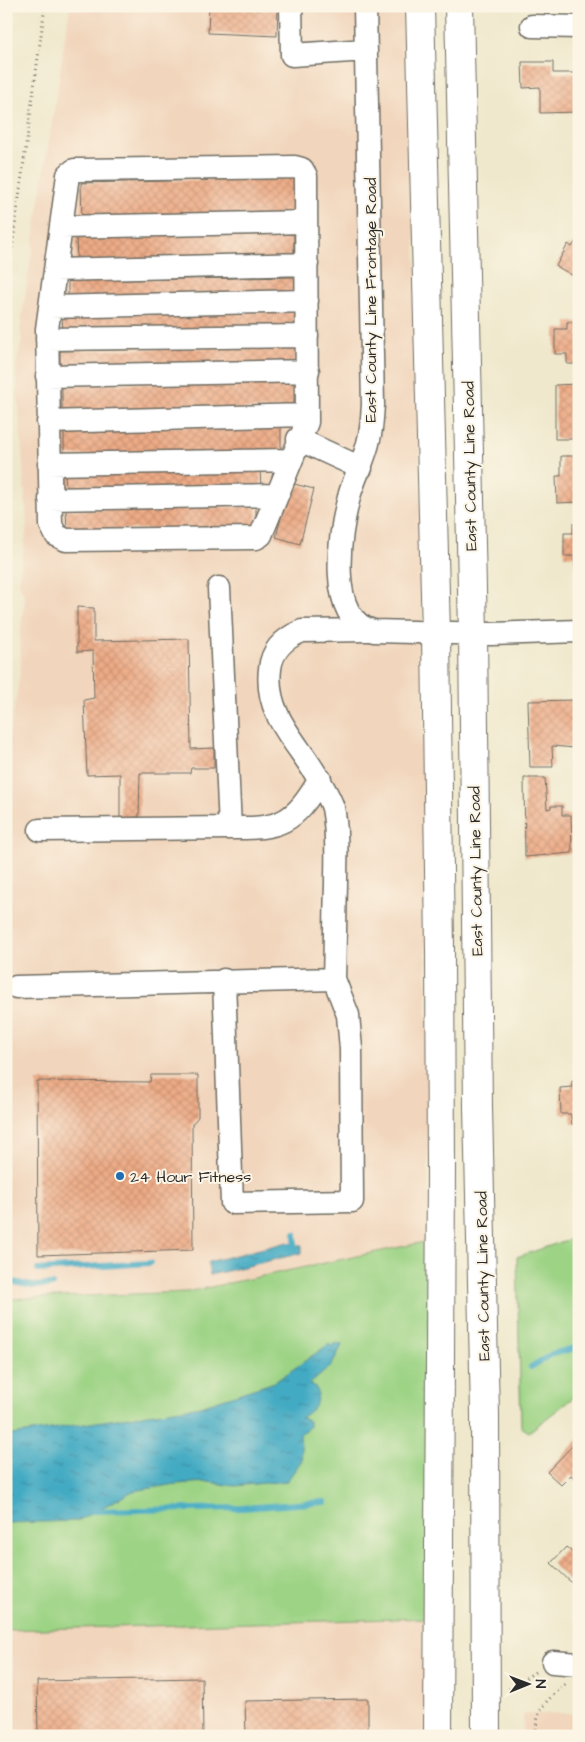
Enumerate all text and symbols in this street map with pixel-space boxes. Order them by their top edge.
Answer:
street label: East County Line Frontage Road [360,178,383,422]
street label: East County Line Road [458,381,483,551]
street label: East County Line Road [464,786,489,956]
place label: 24 Hour Fitness [130,1166,251,1188]
marker: 24 Hour Fitness [114,1170,126,1182]
street label: East County Line Road [471,1191,496,1361]
north arrow [502,1660,552,1710]
text: N [530,1679,550,1689]

